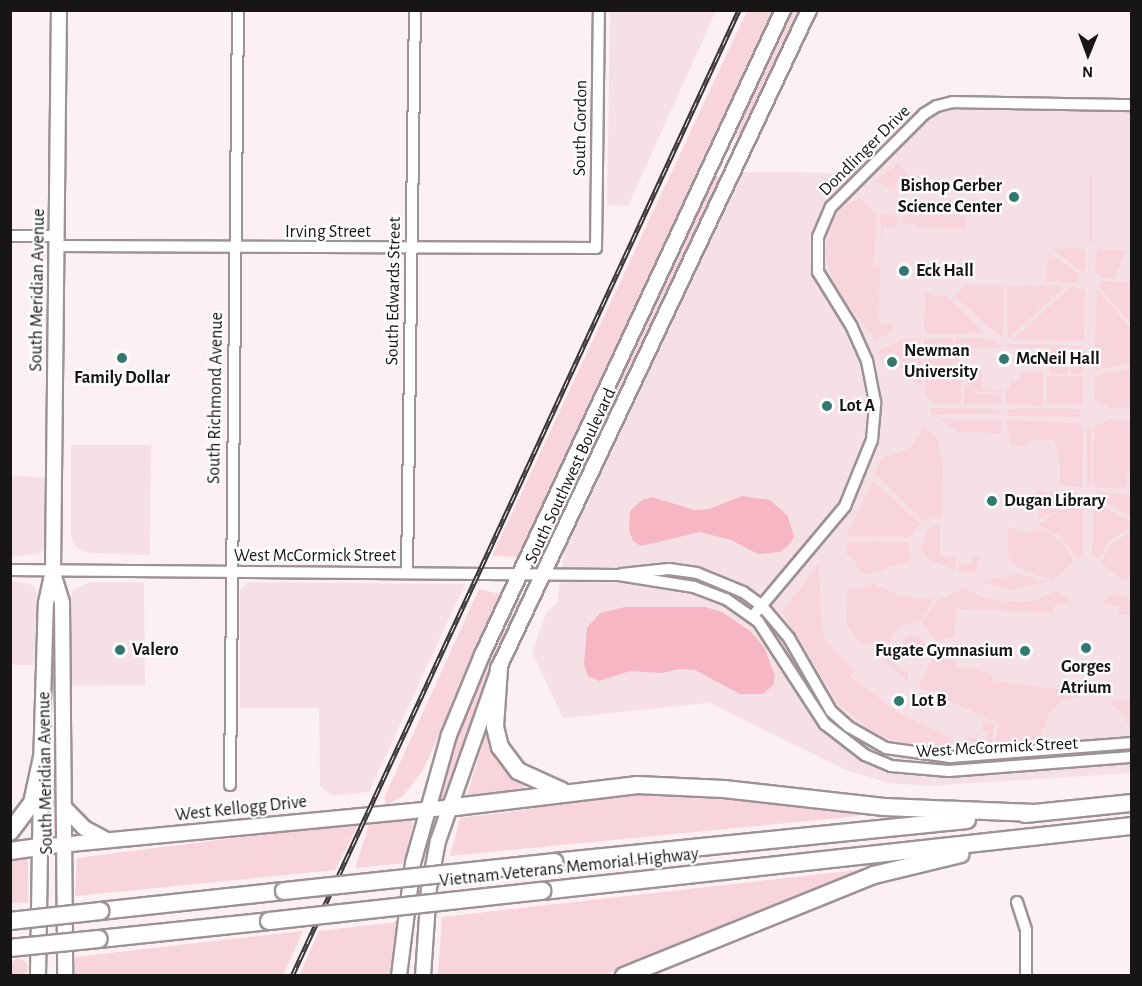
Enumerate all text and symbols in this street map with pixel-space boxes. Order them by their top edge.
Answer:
north arrow [1058,24,1118,84]
text: N [1082,64,1093,80]
street label: South Gordon [569,80,593,176]
street label: Dondlinger Drive [815,101,915,201]
place label: Bishop Gerber Science Center [898,176,1002,219]
marker: Bishop Gerber Science Center [1007,190,1021,204]
street label: South Meridian Avenue [26,208,50,372]
street label: South Edwards Street [382,216,406,366]
street label: Irving Street [285,221,371,243]
place label: Eck Hall [916,260,974,282]
marker: Eck Hall [897,264,911,278]
street label: South Richmond Avenue [204,312,228,484]
place label: Newman University [904,341,978,384]
place label: McNeil Hall [1016,348,1100,370]
marker: Family Dollar [115,351,129,365]
marker: McNeil Hall [997,352,1011,366]
marker: Newman University [885,355,899,369]
place label: Family Dollar [74,367,170,389]
street label: South Southwest Boulevard [521,385,621,567]
place label: Lot A [839,395,875,417]
marker: Lot A [820,399,834,413]
place label: Dugan Library [1004,490,1106,512]
marker: Dugan Library [985,494,999,508]
street label: West McCormick Street [234,545,396,567]
place label: Valero [132,639,179,661]
place label: Fugate Gymnasium [875,640,1013,662]
marker: Gorges Atrium [1079,641,1093,655]
marker: Valero [113,643,127,657]
marker: Fugate Gymnasium [1018,644,1032,658]
place label: Gorges Atrium [1060,657,1112,700]
place label: Lot B [911,690,947,712]
street label: South Meridian Avenue [34,691,58,855]
marker: Lot B [892,694,906,708]
street label: West McCormick Street [915,733,1079,763]
street label: West Kellogg Drive [174,791,308,827]
street label: Vietnam Veterans Memorial Highway [438,844,700,892]

